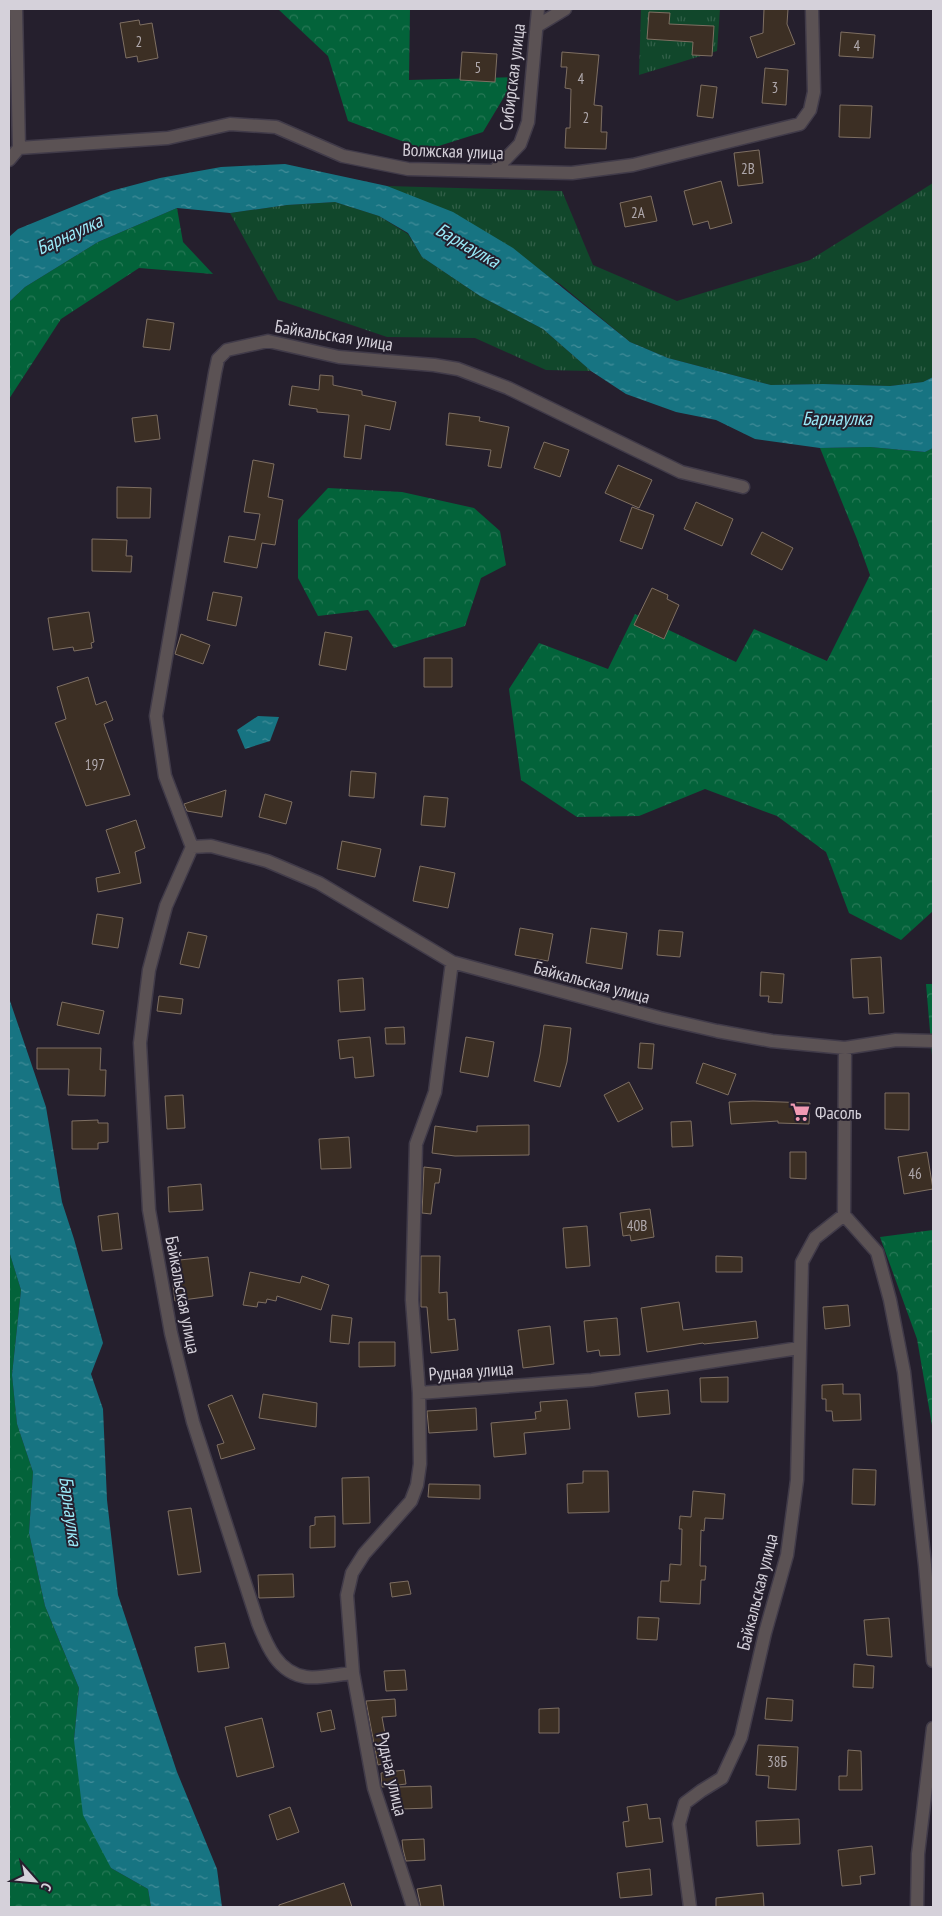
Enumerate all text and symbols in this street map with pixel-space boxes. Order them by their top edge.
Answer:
street label: Сибирская улица [494,22,530,132]
house number: 2 [136,32,142,51]
house number: 4 [854,36,861,55]
house number: 5 [475,58,481,77]
house number: 4 [578,69,585,88]
house number: 3 [772,78,778,97]
house number: 2 [583,108,589,127]
street label: Волжская улица [402,138,504,164]
house number: 2В [741,159,755,178]
house number: 2А [631,203,646,222]
water label: Барнаулка [32,208,107,260]
water label: Барнаулка [432,217,505,274]
street label: Байкальская улица [273,314,395,356]
water label: Барнаулка [802,406,873,430]
house number: 197 [85,755,105,774]
street label: Байкальская улица [531,955,653,1009]
supermarket icon: Фасоль [789,1101,811,1123]
place label: Фасоль [815,1101,862,1124]
house number: 46 [908,1164,922,1183]
house number: 40В [627,1216,647,1235]
street label: Байкальская улица [160,1234,206,1356]
street label: Рудная улица [428,1357,514,1385]
water label: Барнаулка [54,1475,88,1549]
street label: Байкальская улица [731,1531,783,1653]
street label: Рудная улица [371,1730,413,1818]
house number: 38Б [767,1752,787,1771]
north arrow [10,1856,60,1906]
text: С [37,1880,56,1894]

